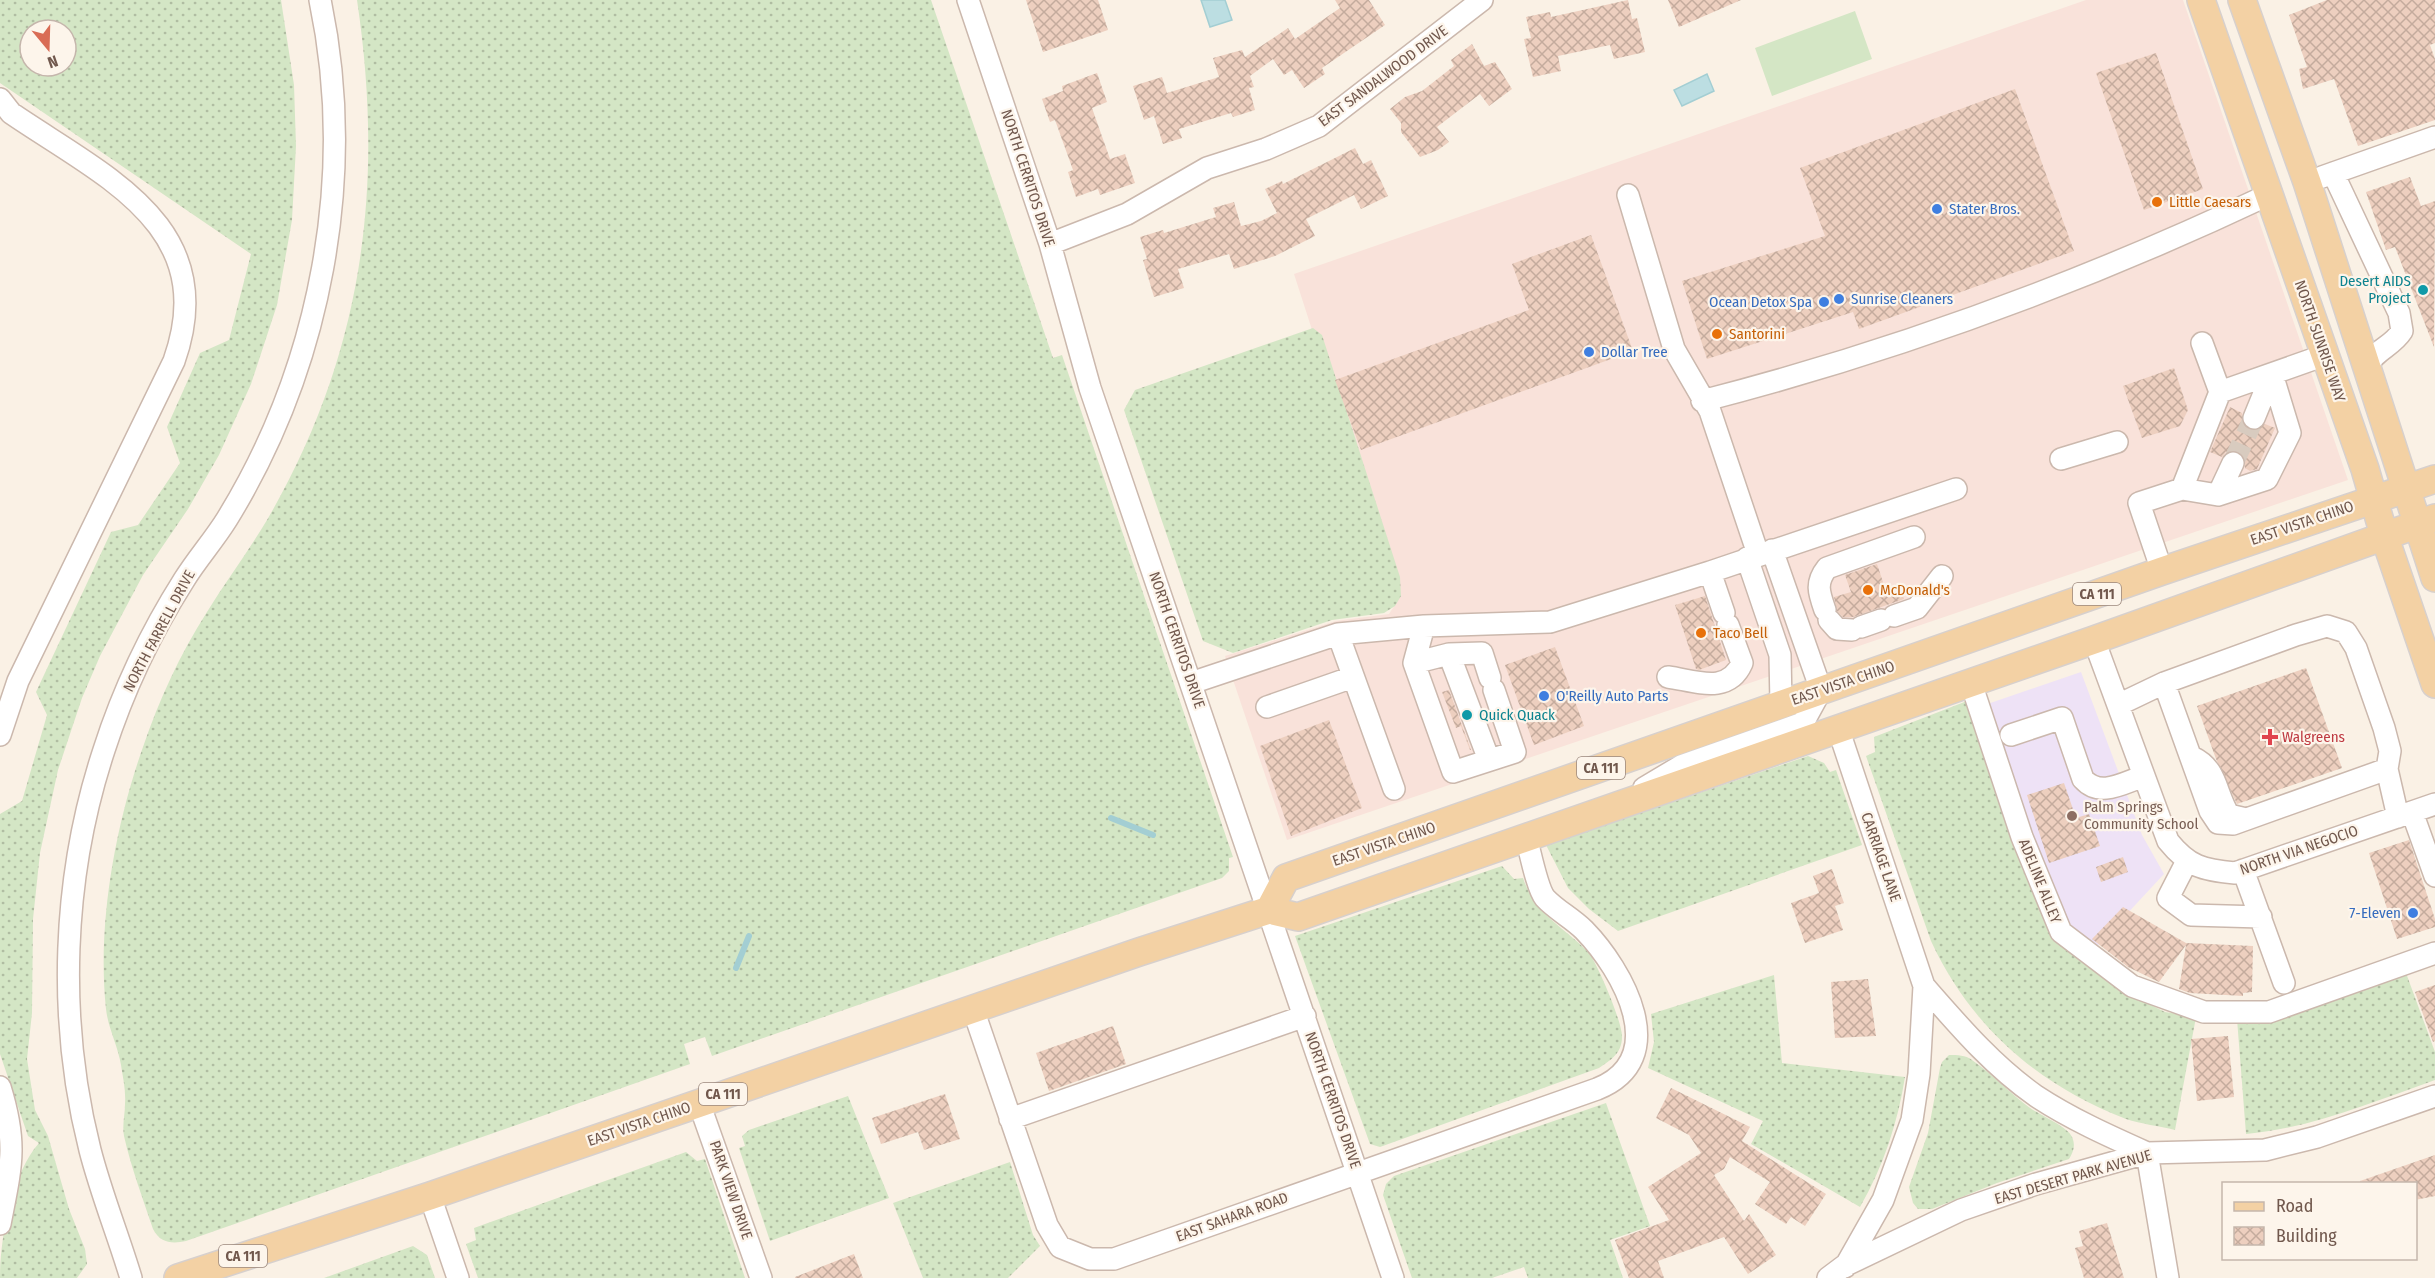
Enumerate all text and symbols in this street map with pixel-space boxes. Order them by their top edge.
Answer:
north arrow [18,18,78,78]
street label: EAST SANDALWOOD DRIVE [1315,22,1451,130]
text: N [45,51,60,72]
street label: NORTH CERRITOS DRIVE [997,107,1059,249]
place label: Little Caesars [2169,193,2251,211]
marker: Little Caesars [2150,195,2164,209]
place label: Stater Bros. [1949,200,2020,218]
marker: Stater Bros. [1930,202,1944,216]
place label: Desert AIDS Project [2339,272,2411,307]
street label: NORTH SUNRISE WAY [2291,278,2349,405]
marker: Desert AIDS Project [2416,283,2430,297]
place label: Sunrise Cleaners [1851,290,1953,308]
marker: Sunrise Cleaners [1832,292,1846,306]
place label: Ocean Detox Spa [1709,293,1812,311]
marker: Ocean Detox Spa [1817,295,1831,309]
place label: Santorini [1729,325,1785,343]
marker: Santorini [1710,327,1724,341]
place label: Dollar Tree [1601,343,1668,361]
marker: Dollar Tree [1582,345,1596,359]
street label: EAST VISTA CHINO [2248,497,2356,549]
street label: NORTH FARRELL DRIVE [119,567,199,695]
street label: NORTH CERRITOS DRIVE [1145,569,1209,711]
place label: McDonald's [1880,581,1950,599]
marker: McDonald's [1861,583,1875,597]
road number: CA 111 [2073,583,2121,605]
place label: Taco Bell [1713,624,1768,642]
marker: Taco Bell [1694,626,1708,640]
street label: EAST VISTA CHINO [1789,657,1897,709]
place label: O'Reilly Auto Parts [1556,687,1668,705]
marker: O'Reilly Auto Parts [1537,689,1551,703]
place label: Quick Quack [1479,706,1555,724]
marker: Quick Quack [1460,708,1474,722]
place label: Walgreens [2282,728,2345,746]
marker: Walgreens [2263,730,2277,744]
road number: CA 111 [1577,757,1625,779]
place label: Palm Springs Community School [2084,798,2198,833]
marker: Palm Springs Community School [2065,809,2079,823]
street label: CARRIAGE LANE [1857,810,1905,904]
street label: EAST VISTA CHINO [1330,818,1438,870]
street label: NORTH VIA NEGOCIO [2237,821,2361,879]
street label: ADELINE ALLEY [2015,836,2065,926]
place label: 7-Eleven [2349,904,2401,922]
marker: 7-Eleven [2406,906,2420,920]
street label: NORTH CERRITOS DRIVE [1301,1029,1365,1171]
road number: CA 111 [699,1083,747,1105]
street label: EAST VISTA CHINO [585,1098,693,1150]
street label: PARK VIEW DRIVE [706,1138,756,1242]
street label: EAST DESERT PARK AVENUE [1992,1146,2154,1208]
legend [2222,1182,2417,1260]
street label: EAST SAHARA ROAD [1173,1188,1291,1246]
text: Road [2276,1195,2313,1217]
text: Building [2276,1225,2337,1247]
road number: CA 111 [219,1245,267,1267]

